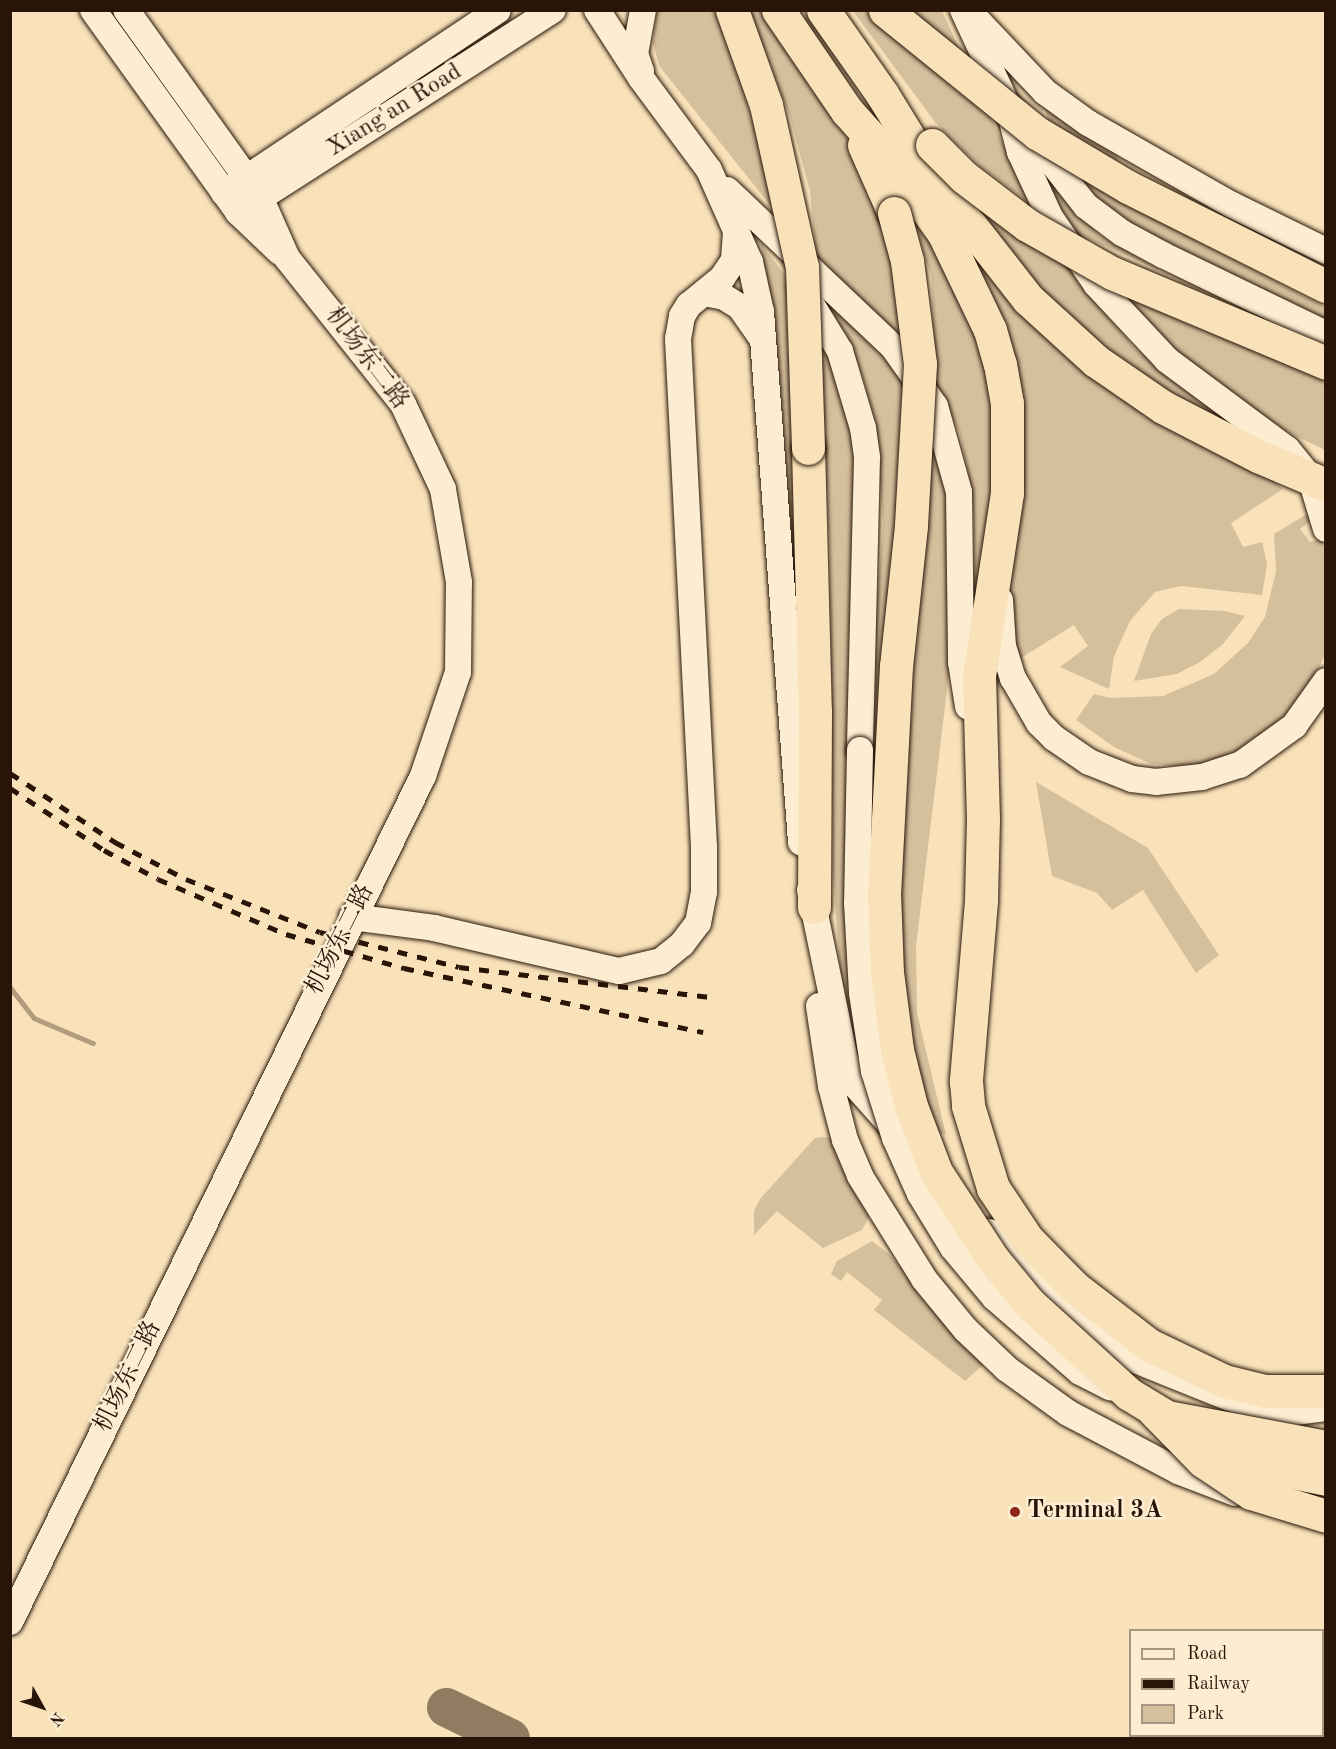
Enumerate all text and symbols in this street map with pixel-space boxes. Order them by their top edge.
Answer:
street label: Xiang'an Road [322,58,468,164]
street label: 机场东二路 [318,302,414,416]
street label: 机场东二路 [301,880,381,1000]
street label: 机场东二路 [90,1317,168,1437]
place label: Terminal 3A [1027,1498,1162,1526]
marker: Terminal 3A [1008,1505,1022,1519]
legend [1129,1629,1324,1737]
text: Road [1187,1645,1227,1663]
text: Railway [1187,1675,1250,1693]
north arrow [12,1677,72,1737]
text: Park [1187,1705,1224,1723]
text: N [46,1709,66,1728]

